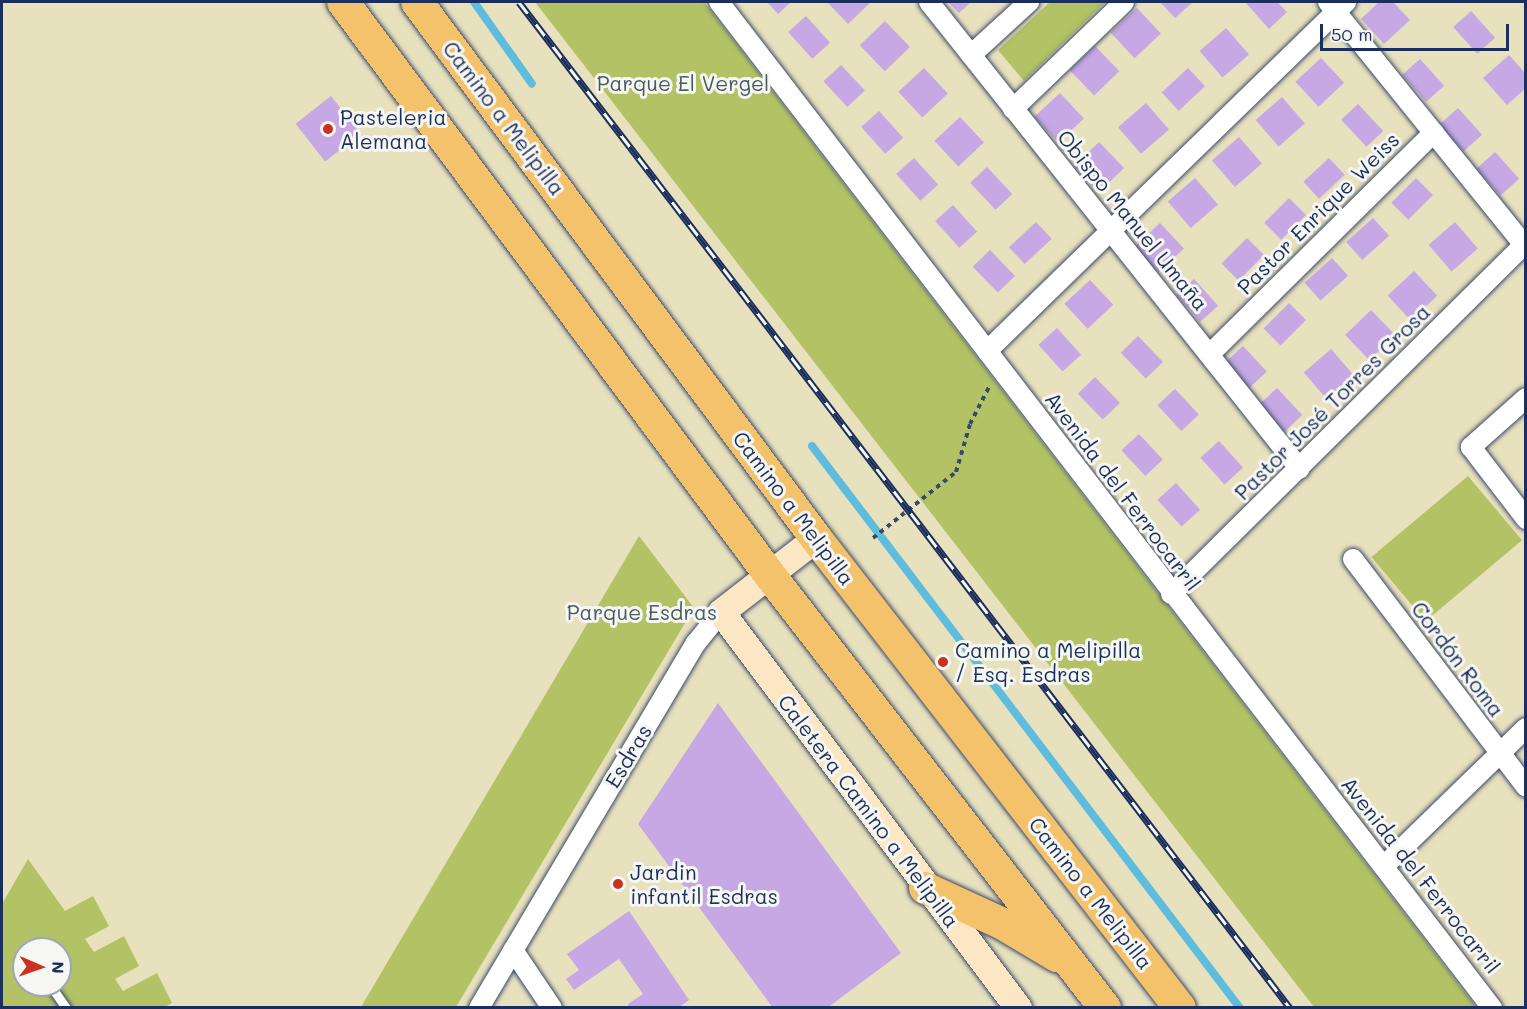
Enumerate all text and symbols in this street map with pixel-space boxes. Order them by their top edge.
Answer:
scale bar [1323,12,1512,50]
text: 50 m [1331,22,1373,46]
street label: Camino a Melipilla [438,36,570,200]
park label: Parque El Vergel [597,70,769,96]
place label: Pasteleria Alemana [340,104,447,154]
marker: Pasteleria Alemana [321,122,335,136]
street label: Obispo Manuel Umaña [1052,125,1214,315]
street label: Pastor Enrique Weiss [1232,127,1404,299]
street label: Pastor José Torres Grosa [1229,299,1435,505]
street label: Avenida del Ferrocarril [1040,387,1206,595]
street label: Camino a Melipilla [728,426,860,590]
street label: Cordón Roma [1406,596,1510,722]
park label: Parque Esdras [567,599,717,625]
place label: Camino a Melipilla / Esq. Esdras [955,637,1141,687]
marker: Camino a Melipilla / Esq. Esdras [936,655,950,669]
street label: Caletera Camino a Melipilla [773,690,965,932]
street label: Esdras [599,720,657,792]
street label: Avenida del Ferrocarril [1336,772,1506,978]
street label: Camino a Melipilla [1024,812,1158,974]
place label: Jardin infantil Esdras [630,859,778,909]
marker: Jardin infantil Esdras [611,877,625,891]
north arrow [12,937,72,997]
text: N [48,961,69,974]

